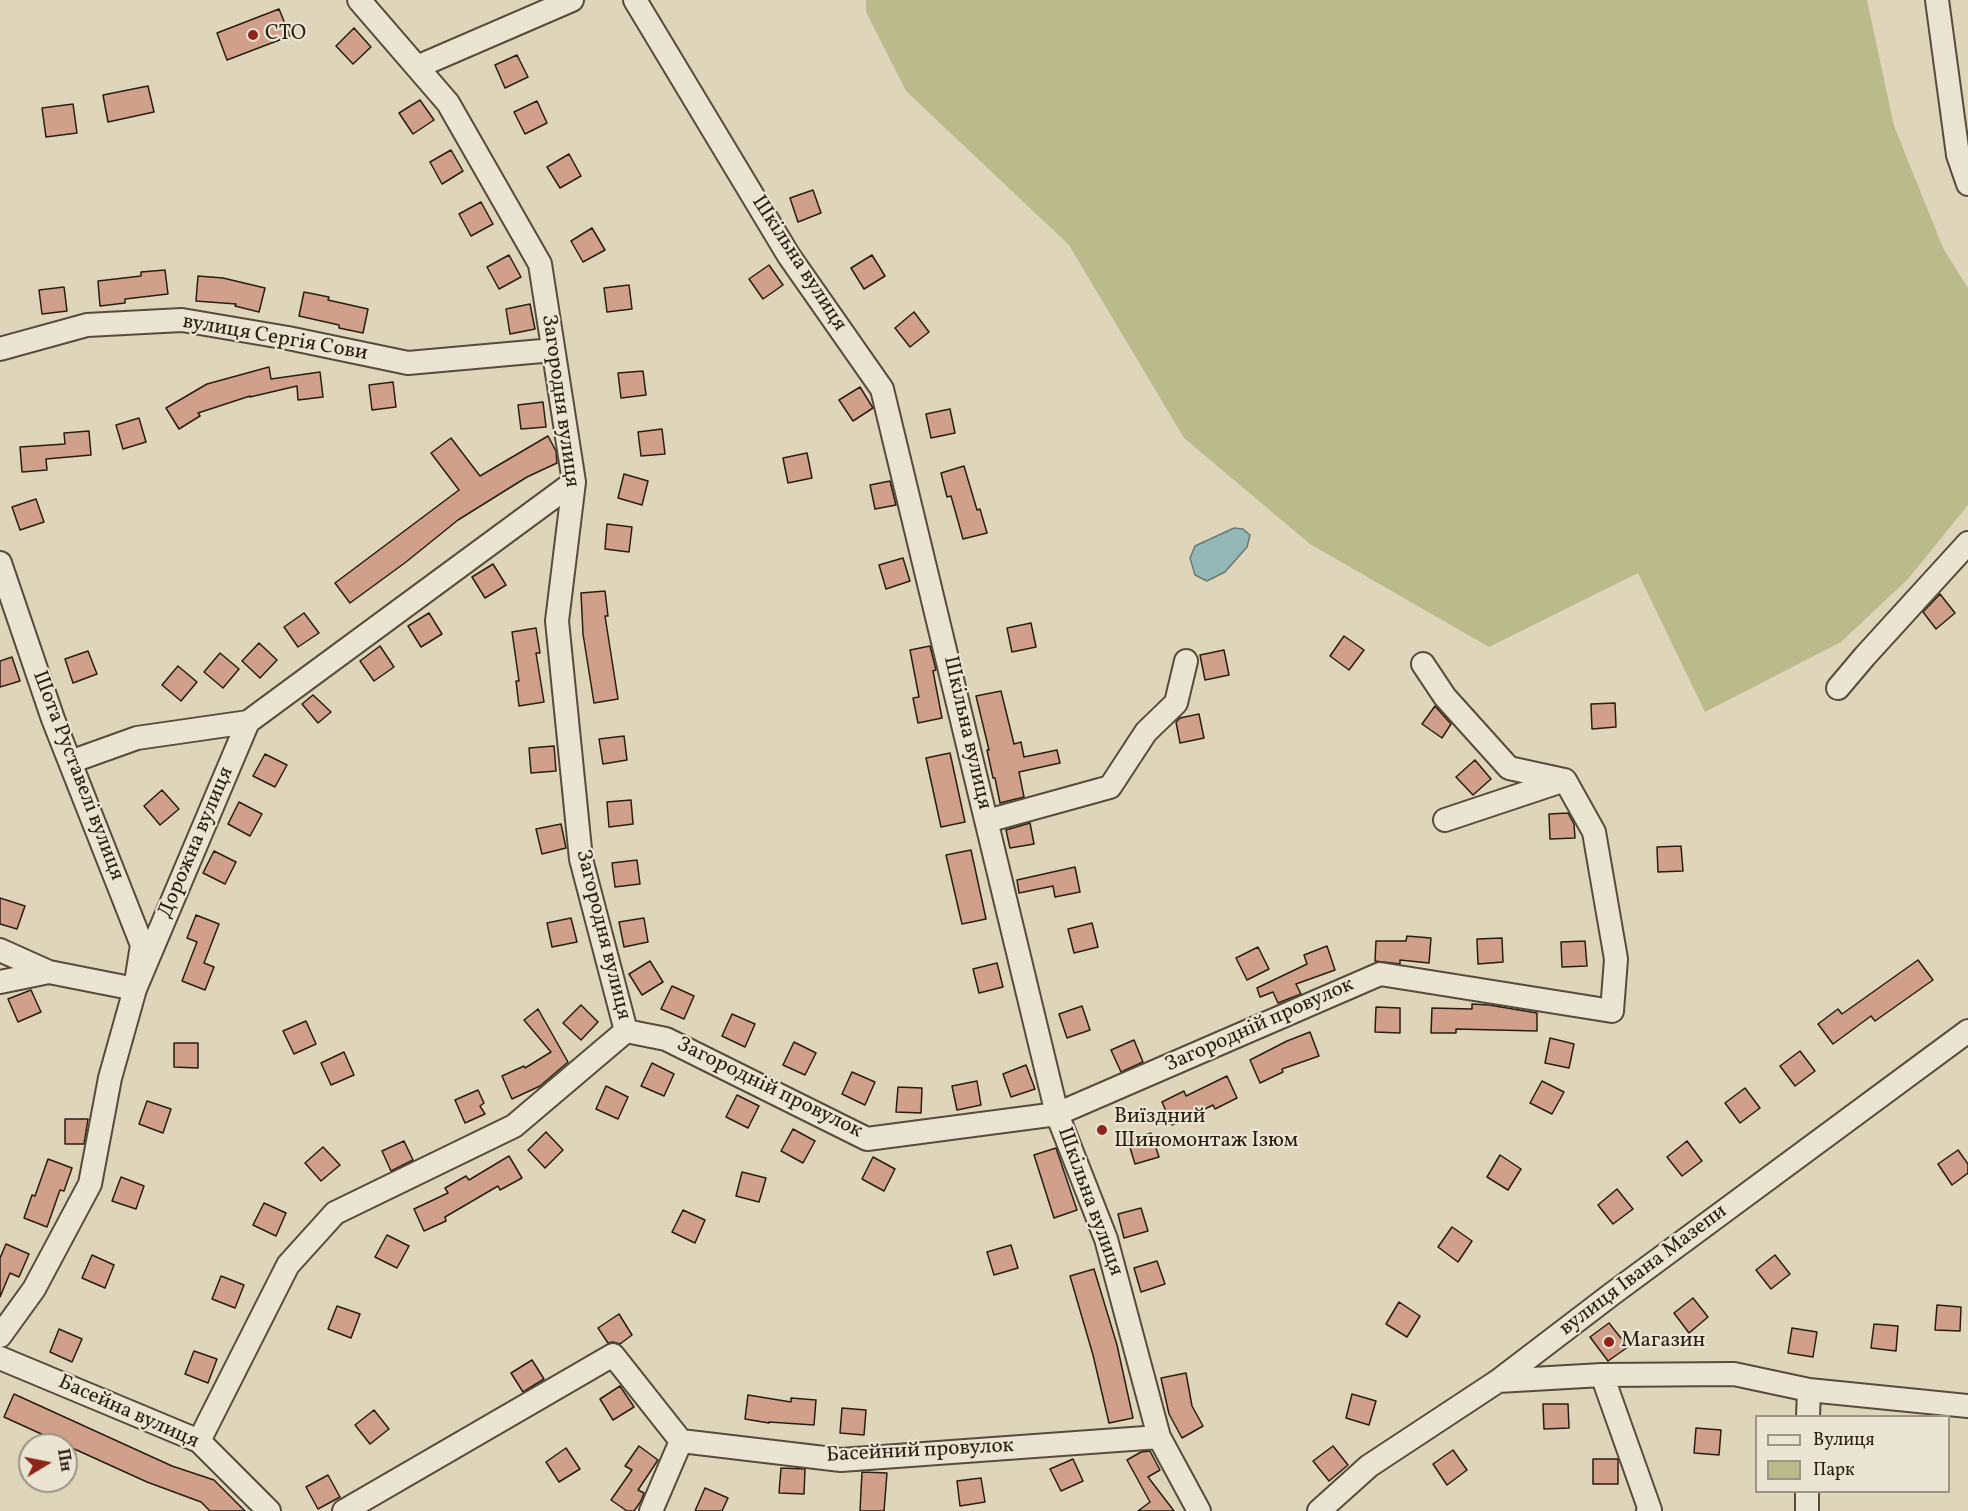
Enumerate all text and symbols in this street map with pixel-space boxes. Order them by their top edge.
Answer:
place label: СТО [265,22,306,48]
marker: СТО [246,28,260,42]
street label: Шкільна вулиця [745,191,851,337]
street label: вулиця Сергія Сови [180,310,370,368]
street label: Загородня вулиця [534,313,584,489]
street label: Шкільна вулиця [936,654,996,812]
street label: Шота Руставелі вулиця [25,668,129,884]
street label: Дорожна вулиця [154,763,240,923]
street label: Загородня вулиця [569,847,635,1023]
street label: Загородній провулок [1162,973,1358,1079]
street label: Загородній провулок [672,1033,866,1145]
place label: Виїздний Шиномонтаж Ізюм [1114,1105,1298,1155]
marker: Виїздний Шиномонтаж Ізюм [1095,1123,1109,1137]
street label: Шкільна вулиця [1050,1124,1128,1280]
street label: вулиця Івана Мазепи [1555,1200,1733,1342]
place label: Магазин [1621,1329,1705,1355]
marker: Магазин [1602,1335,1616,1349]
street label: Басейна вулиця [54,1371,202,1455]
legend [1755,1415,1950,1493]
text: Вулиця [1813,1428,1875,1453]
north arrow [18,1433,78,1493]
street label: Басейний провулок [826,1435,1014,1469]
text: Пн [51,1447,77,1473]
text: Парк [1813,1458,1855,1483]

